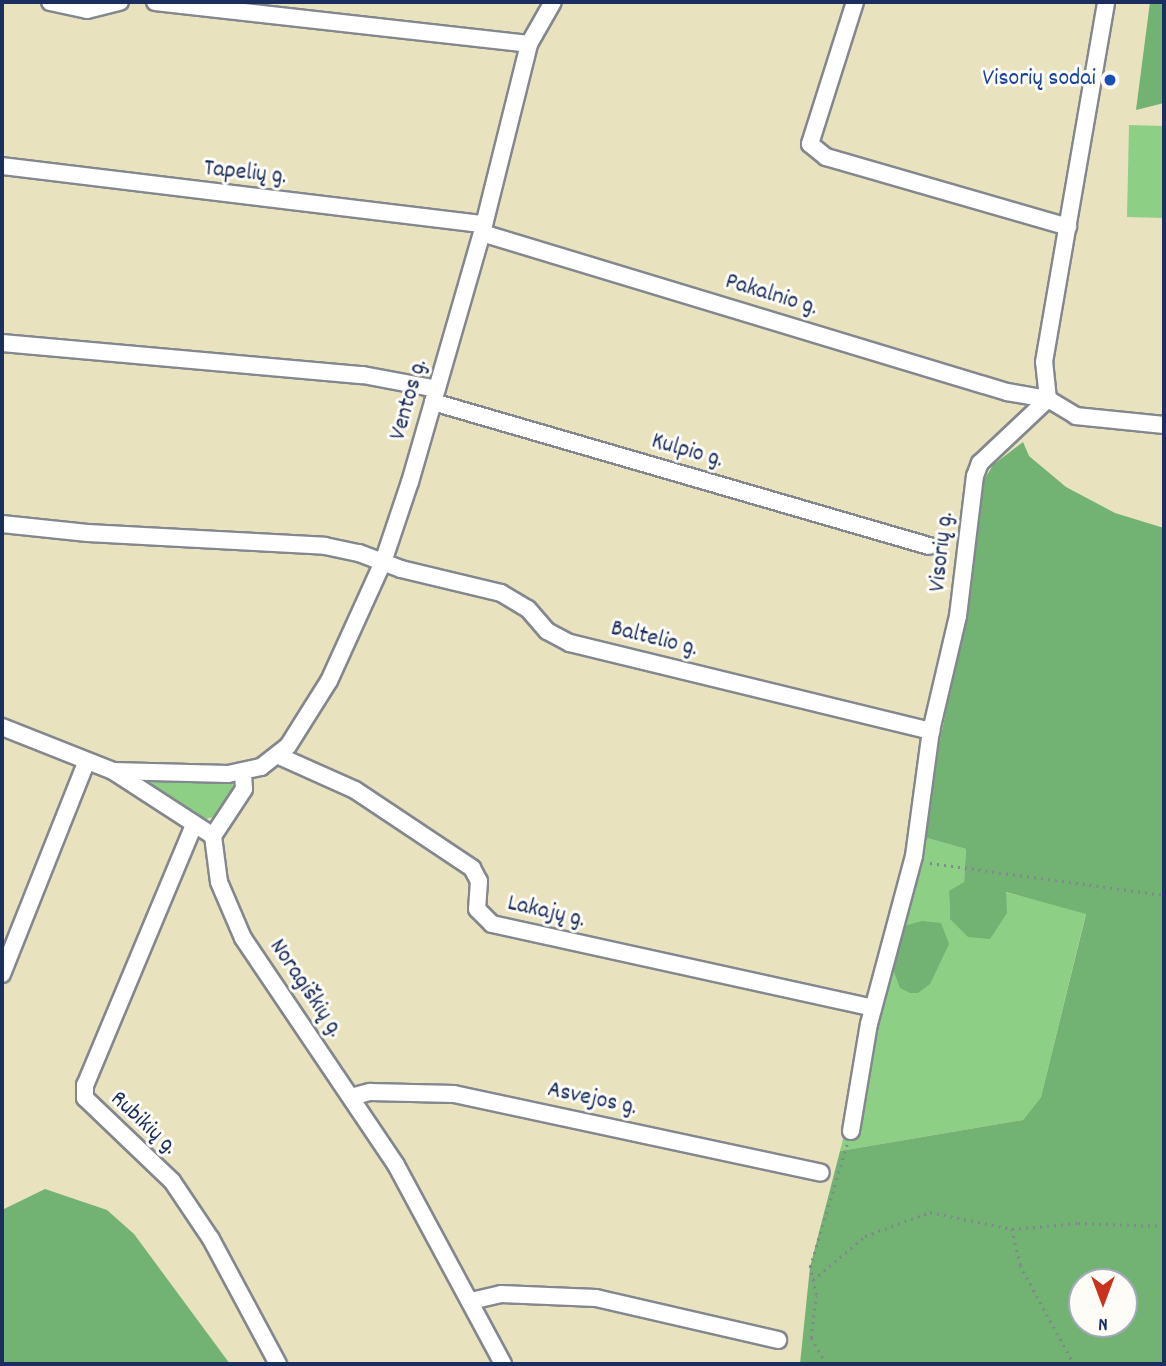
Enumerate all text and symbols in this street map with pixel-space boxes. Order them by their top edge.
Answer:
place label: Visorių sodai [982,66,1096,94]
marker: Visorių sodai [1102,72,1118,88]
street label: Tapelių g. [202,155,288,193]
street label: Pakalnio g. [721,268,821,324]
street label: Ventos g. [385,356,435,444]
street label: Kulpio g. [648,428,726,476]
street label: Visorių g. [924,511,962,593]
street label: Baltelio g. [608,615,700,665]
street label: Lakajų g. [504,890,588,936]
street label: Noragiškių g. [262,934,348,1044]
street label: Asvejos g. [545,1076,639,1124]
street label: Rubikių g. [103,1086,183,1162]
north arrow [1068,1268,1138,1338]
text: N [1098,1309,1108,1336]

